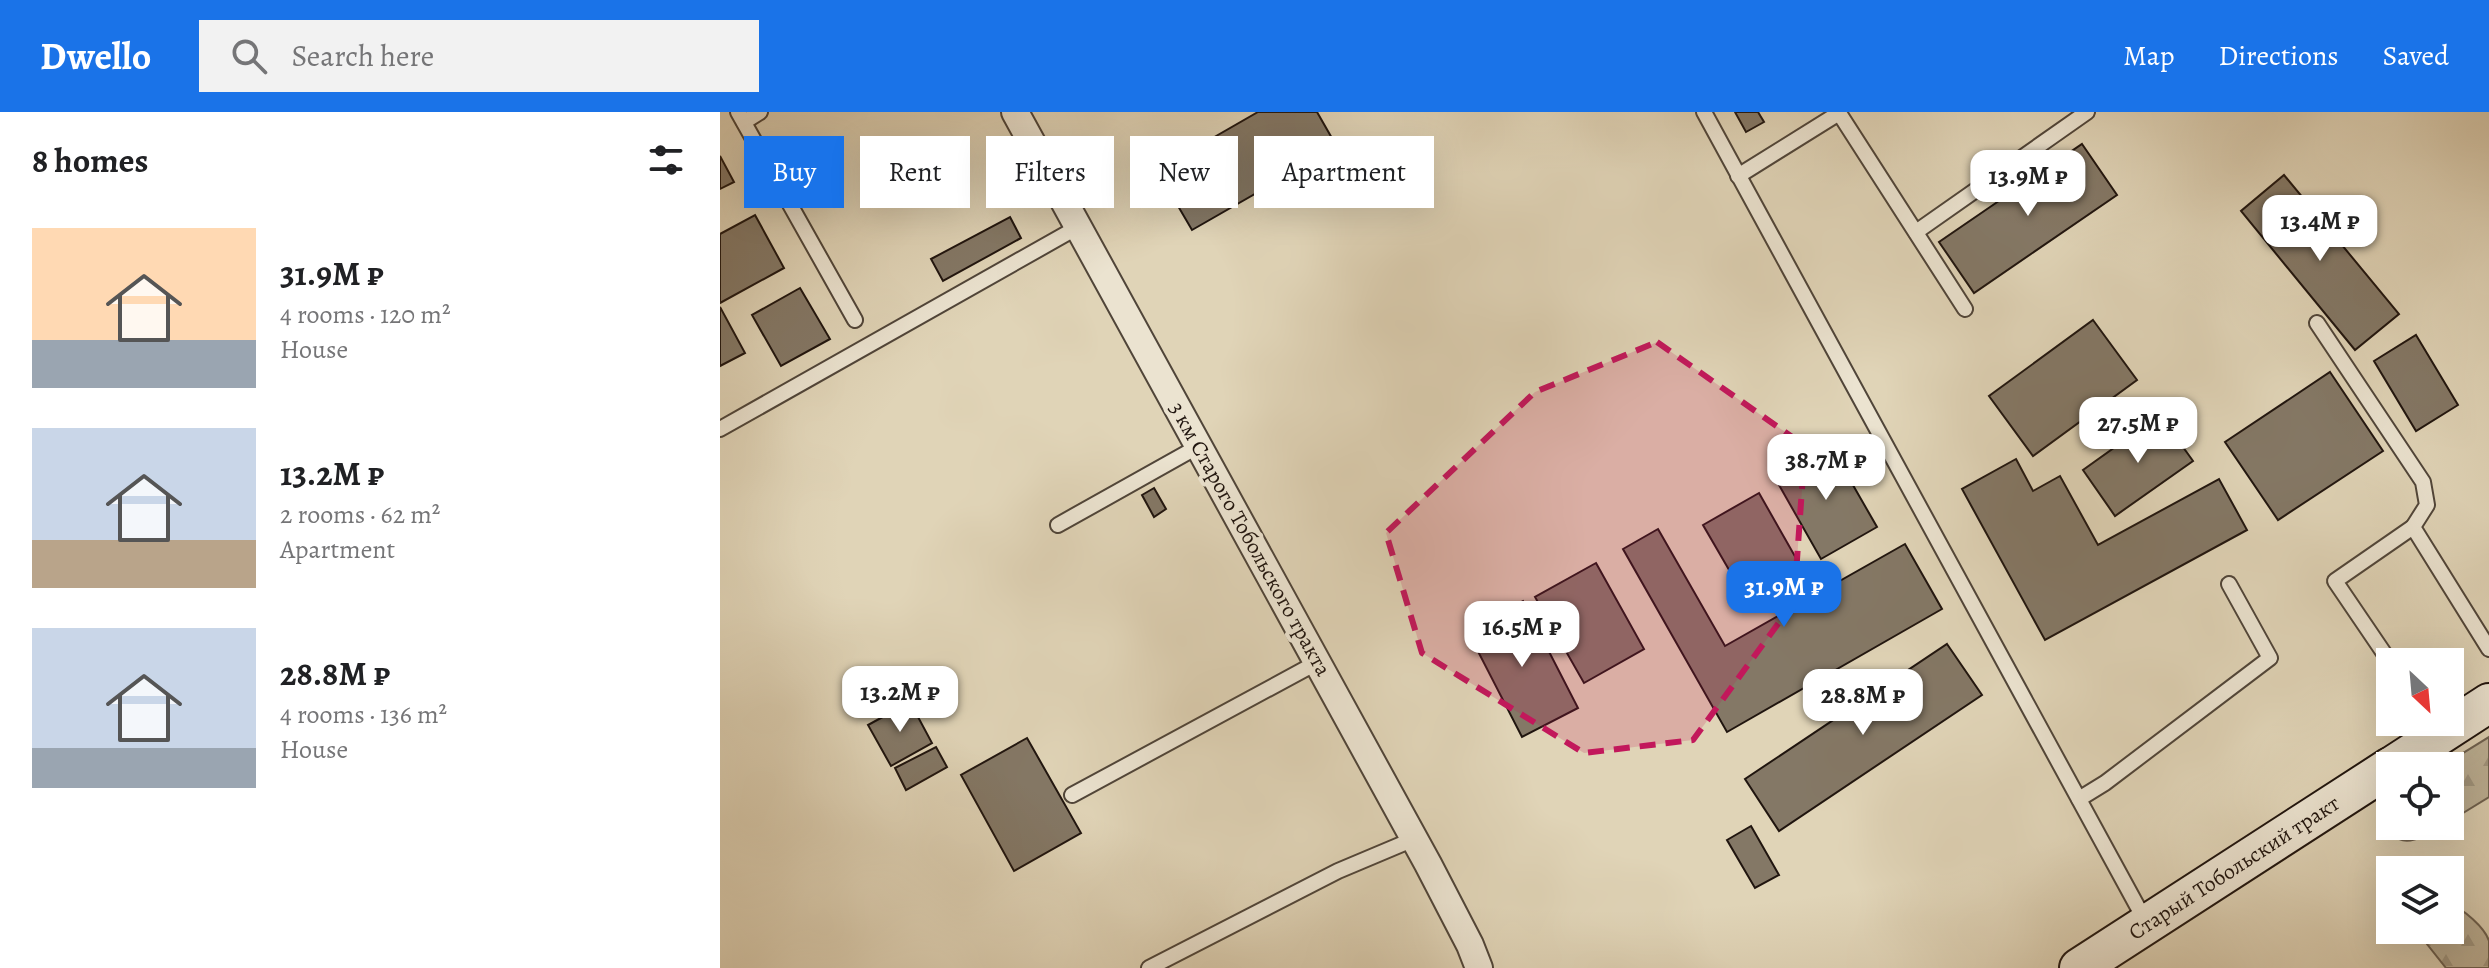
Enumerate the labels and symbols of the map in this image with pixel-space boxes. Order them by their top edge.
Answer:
pin: 13.9M ₽ [1954,150,2102,218]
pin: 13.4M ₽ [2246,195,2394,263]
street label: 3 км Старого Тобольского тракта [1162,396,1338,682]
pin: 27.5M ₽ [2064,397,2212,465]
pin: 38.7M ₽ [1752,434,1900,502]
pin: 31.9M ₽ [1710,561,1858,629]
pin: 16.5M ₽ [1448,601,1596,669]
north arrow [2376,648,2464,736]
pin: 13.2M ₽ [826,666,974,734]
pin: 28.8M ₽ [1789,669,1937,737]
street label: Старый Тобольский тракт [2123,788,2346,948]

